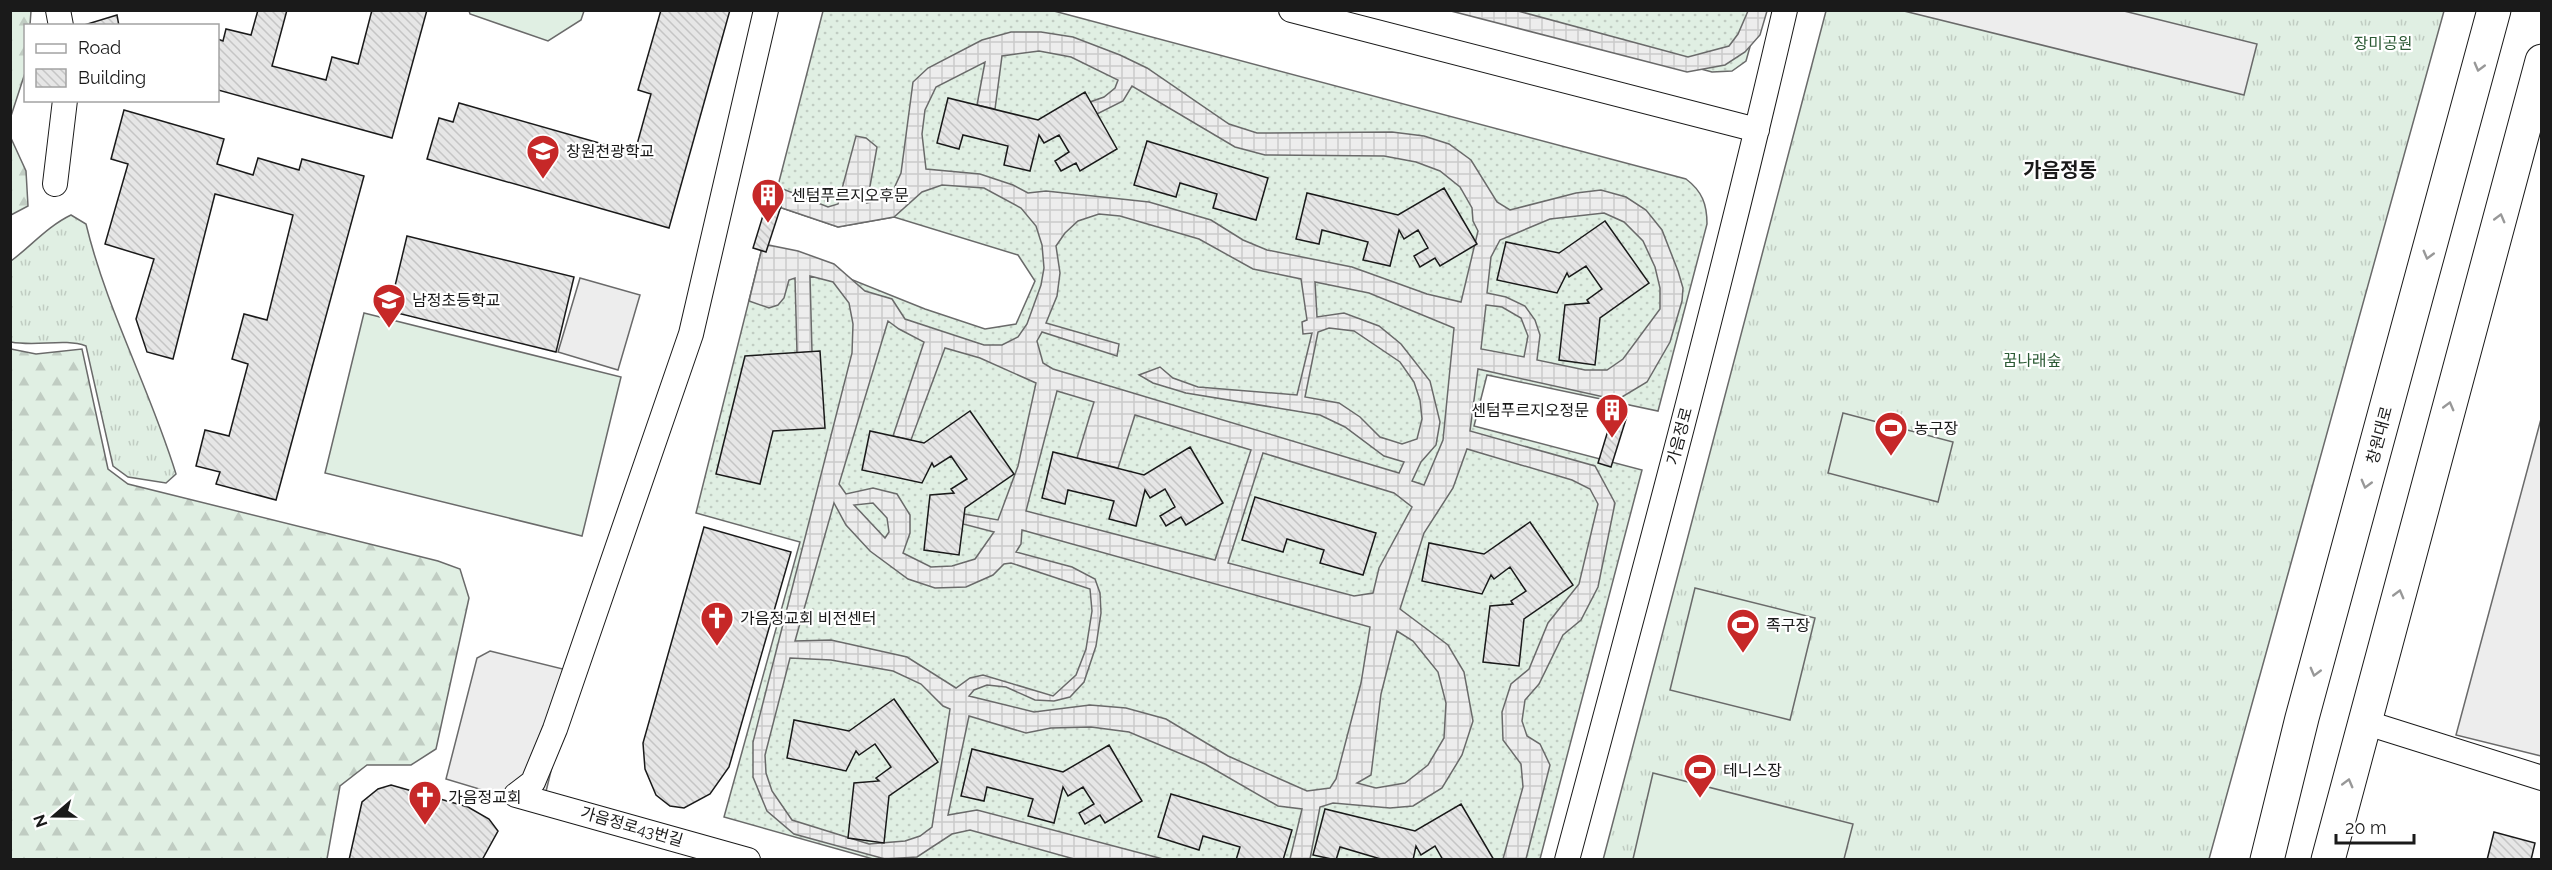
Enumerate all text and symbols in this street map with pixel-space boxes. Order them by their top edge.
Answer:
legend [24,24,219,102]
park label: 장미공원 [2354,34,2412,53]
text: Road [78,37,121,58]
one-way arrow [2473,62,2486,72]
text: Building [78,67,146,88]
school or university icon: 창원천광학교 [525,133,561,180]
place label: 창원천광학교 [566,142,654,161]
district label: 가음정동 [2023,158,2097,182]
building icon: 센텀푸르지오후문 [750,177,786,224]
place label: 센텀푸르지오후문 [791,186,909,205]
one-way arrow [2492,213,2505,223]
one-way arrow [2422,250,2435,260]
school or university icon: 남정초등학교 [371,282,407,329]
place label: 남정초등학교 [412,291,500,310]
park label: 꿈나래숲 [2003,351,2061,370]
building icon: 센텀푸르지오정문 [1594,392,1630,439]
place label: 센텀푸르지오정문 [1471,401,1589,420]
one-way arrow [2442,401,2455,411]
street label: 창원대로 [2363,404,2396,466]
street label: 가음정로 [1663,405,1696,467]
sports icon: 농구장 [1873,410,1909,457]
place label: 농구장 [1914,419,1958,438]
one-way arrow [2360,479,2373,489]
one-way arrow [2391,589,2404,599]
church icon: 가음정교회 비전센터 [699,600,735,647]
sports icon: 족구장 [1725,607,1761,654]
place label: 가음정교회 비전센터 [740,609,877,628]
place label: 족구장 [1766,616,1810,635]
one-way arrow [2309,667,2322,677]
sports icon: 테니스장 [1682,752,1718,799]
place label: 테니스장 [1723,761,1782,780]
one-way arrow [2341,778,2354,788]
church icon: 가음정교회 [407,779,443,826]
north arrow [24,786,84,846]
place label: 가음정교회 [448,788,522,807]
street label: 가음정로43번길 [578,803,685,850]
scale bar [2336,807,2414,845]
text: N [29,812,51,830]
text: 20 m [2345,817,2387,838]

